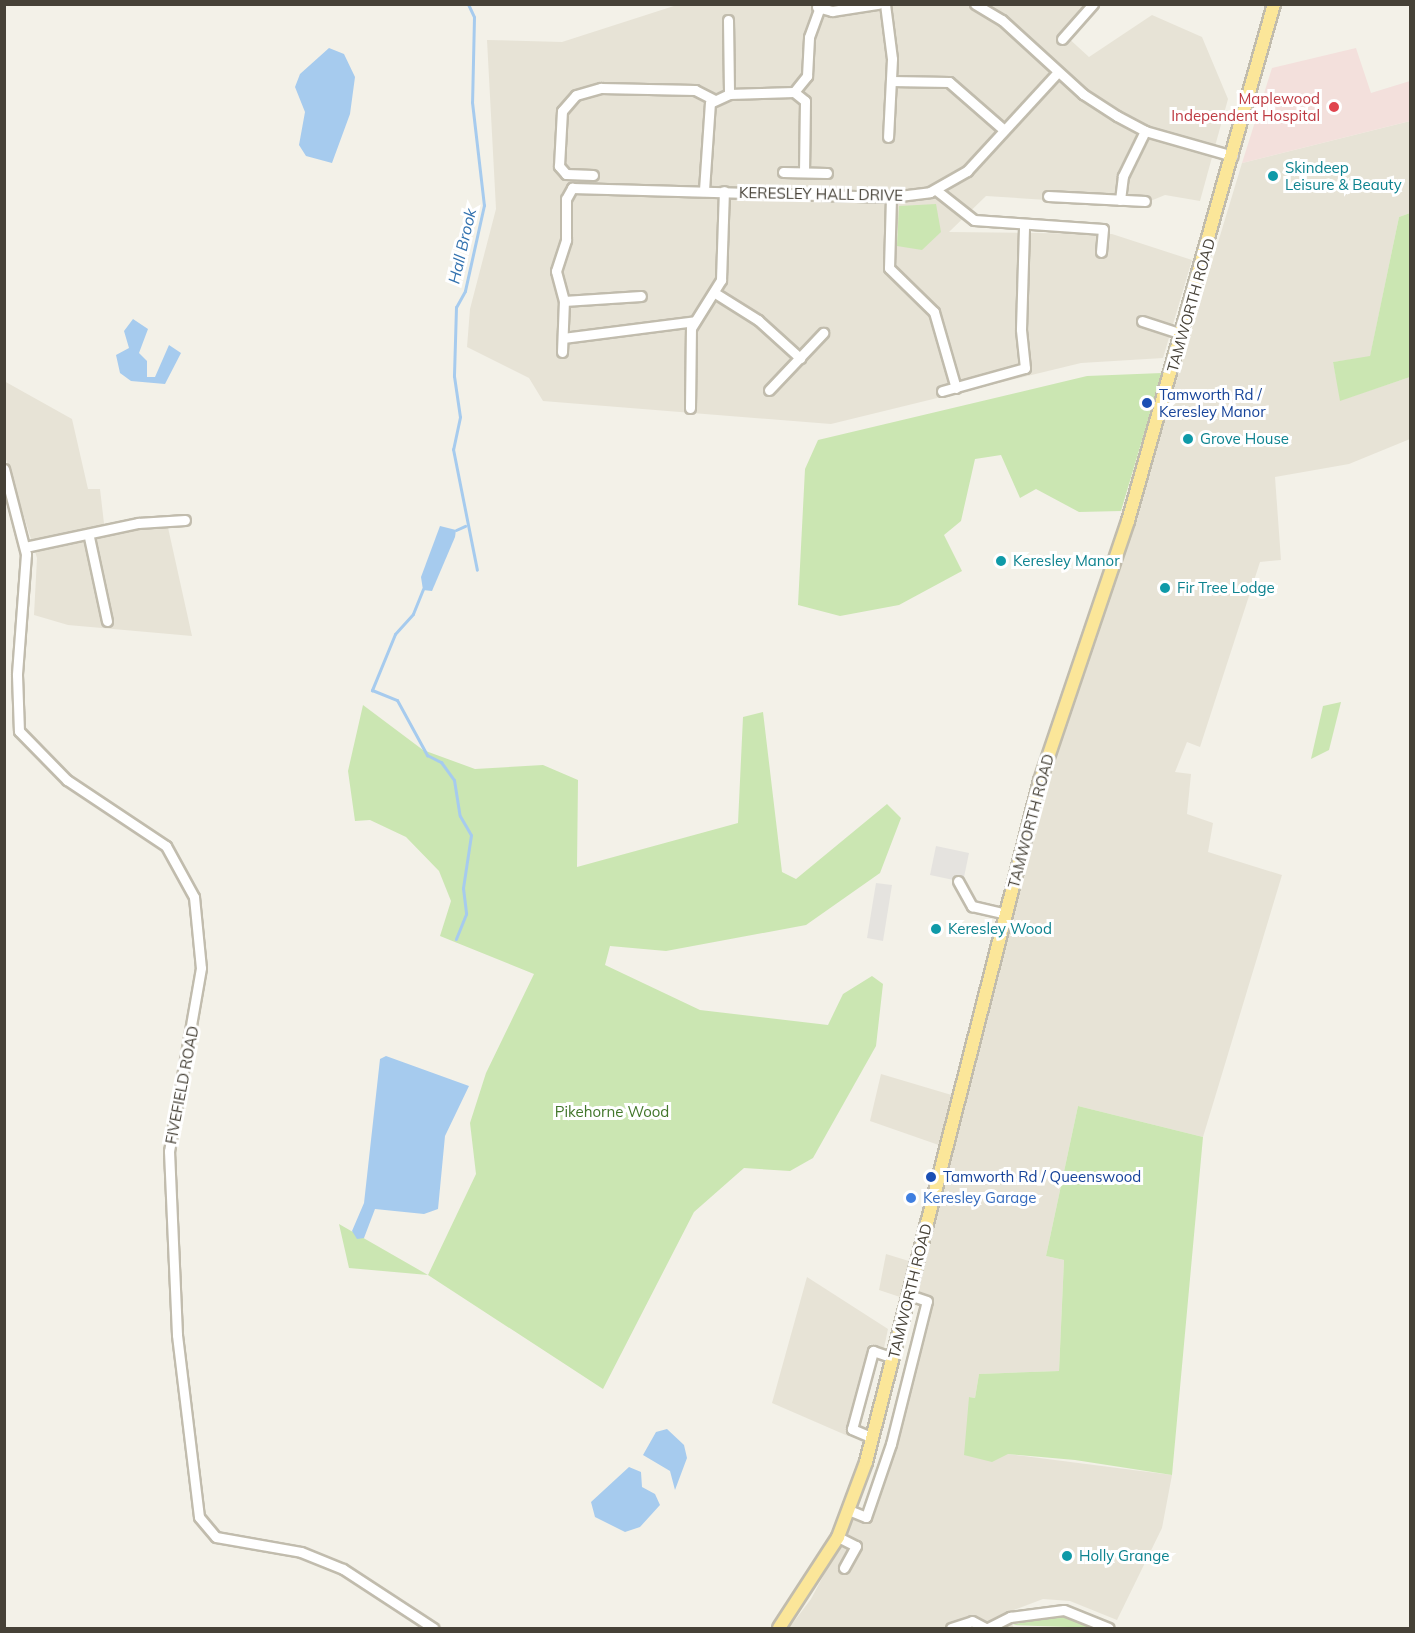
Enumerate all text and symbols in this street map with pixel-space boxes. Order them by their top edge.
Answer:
place label: Maplewood Independent Hospital [1171,89,1320,124]
marker: Maplewood Independent Hospital [1325,98,1343,116]
place label: Skindeep Leisure & Beauty [1285,158,1402,193]
marker: Skindeep Leisure & Beauty [1266,169,1280,183]
street label: KERESLEY HALL DRIVE [739,184,903,204]
water label: Hall Brook [444,206,480,286]
street label: TAMWORTH ROAD [1163,236,1219,374]
place label: Tamworth Rd / Keresley Manor [1159,385,1266,420]
marker: Tamworth Rd / Keresley Manor [1140,396,1154,410]
place label: Grove House [1200,430,1289,448]
marker: Grove House [1181,432,1195,446]
place label: Keresley Manor [1013,552,1120,570]
marker: Keresley Manor [994,554,1008,568]
place label: Fir Tree Lodge [1177,579,1275,597]
marker: Fir Tree Lodge [1158,581,1172,595]
street label: TAMWORTH ROAD [1004,752,1058,890]
place label: Keresley Wood [948,920,1052,938]
marker: Keresley Wood [929,922,943,936]
street label: FIVEFIELD ROAD [162,1024,202,1146]
park label: Pikehorne Wood [555,1103,669,1121]
place label: Tamworth Rd / Queenswood [943,1168,1141,1186]
marker: Tamworth Rd / Queenswood [924,1170,938,1184]
place label: Keresley Garage [923,1189,1037,1207]
marker: Keresley Garage [904,1191,918,1205]
street label: TAMWORTH ROAD [885,1222,935,1360]
place label: Holly Grange [1079,1547,1169,1565]
marker: Holly Grange [1060,1549,1074,1563]

